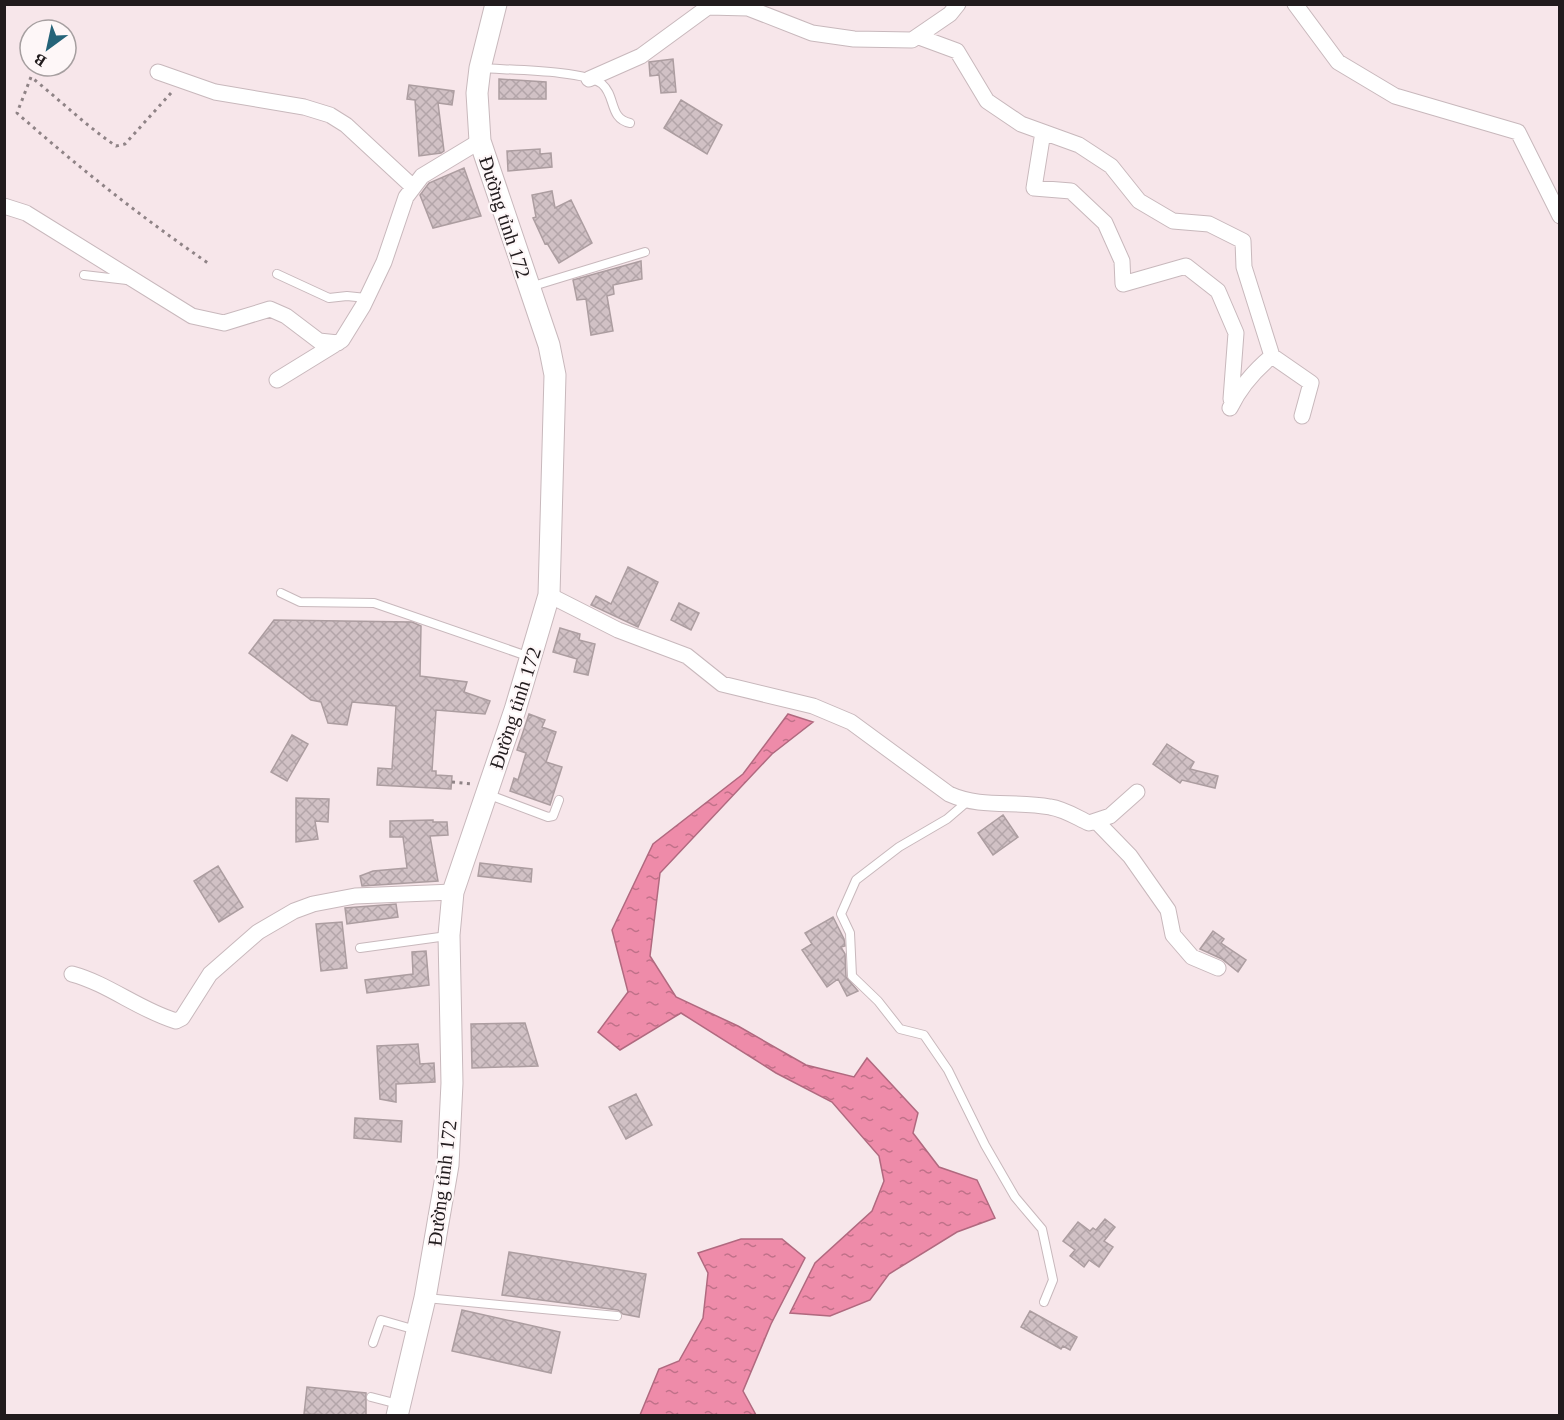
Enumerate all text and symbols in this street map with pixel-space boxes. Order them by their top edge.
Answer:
north arrow [18,18,78,78]
text: B [31,50,49,70]
street label: Đường tỉnh 172 [474,153,535,281]
street label: Đường tỉnh 172 [485,644,546,772]
street label: Đường tỉnh 172 [423,1119,462,1247]

